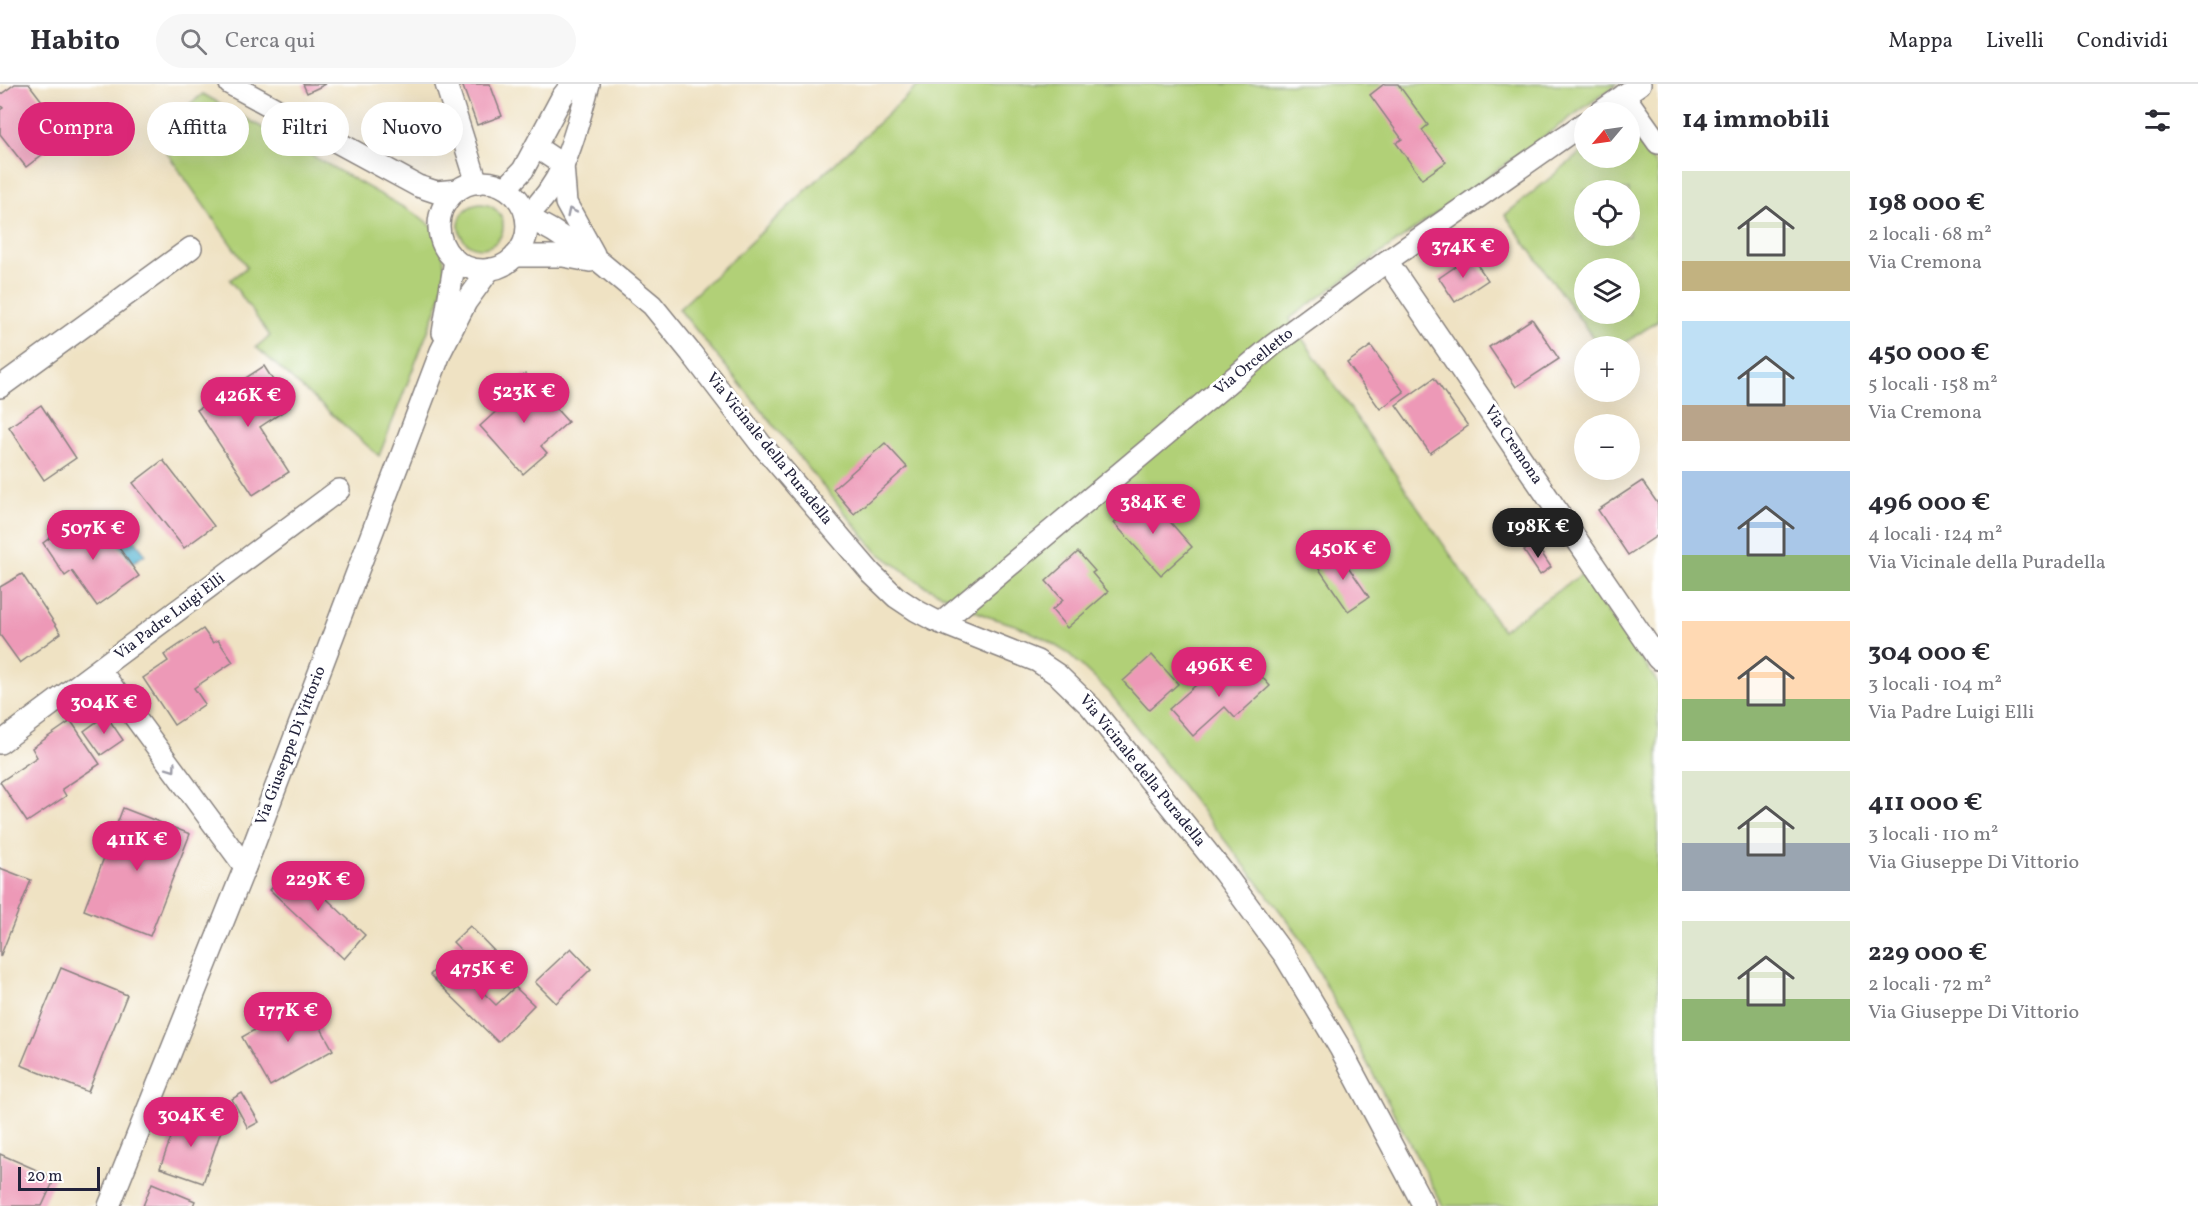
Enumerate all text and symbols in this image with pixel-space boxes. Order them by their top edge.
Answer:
search box [156,14,576,68]
text: Habito [30,22,120,61]
icon: search [177,25,210,58]
text: Cerca qui [225,26,315,57]
text: Mappa [1888,27,1953,56]
text: Livelli [1986,27,2044,56]
text: Condividi [2077,27,2168,56]
chip: Compra [18,102,135,156]
chip: Affitta [147,102,249,156]
chip: Filtri [261,102,349,156]
chip: Nuovo [361,102,463,156]
north arrow [1574,102,1640,168]
map controls [1574,102,1640,480]
text: 14 immobili [1682,102,1830,138]
icon: filters [2141,104,2174,137]
button: locate [1574,180,1640,246]
text: 198 000 € [1868,185,1985,221]
icon: home [1730,195,1802,267]
one-way arrow [566,207,578,218]
text: 2 locali · 68 m² [1868,221,1992,249]
pin: 374K € [1414,228,1512,279]
text: 374K € [1431,233,1495,261]
text: Via Cremona [1868,249,1982,277]
button: layers [1574,258,1640,324]
street label: Via Orcelletto [1210,323,1298,401]
text: 450 000 € [1868,335,1990,371]
button: + [1574,336,1640,402]
icon: home [1730,345,1802,417]
street label: Via Vicinale della Puradella [701,368,837,530]
text: 5 locali · 158 m² [1868,371,1998,399]
pin: 523K € [475,373,573,424]
pin: 426K € [199,377,297,428]
text: 523K € [492,378,556,406]
text: 426K € [215,382,281,410]
text: Via Cremona [1868,399,1982,427]
street label: Via Cremona [1478,401,1548,489]
button: − [1574,414,1640,480]
pin: 384K € [1104,484,1202,535]
text: 496 000 € [1868,485,1990,521]
text: 384K € [1120,489,1186,517]
icon: home [1730,495,1802,567]
pin: 198K € [1489,508,1587,559]
pin: 507K € [44,510,142,561]
text: 198K € [1506,513,1570,541]
text: 507K € [61,515,125,543]
text: 4 locali · 124 m² [1868,521,2002,549]
pin: 450K € [1294,530,1392,581]
text: 450K € [1310,535,1376,563]
text: Via Vicinale della Puradella [1868,549,2106,577]
street label: Via Padre Luigi Elli [110,568,230,666]
text: 304 000 € [1868,635,1990,671]
icon: home [1730,645,1802,717]
pin: 496K € [1170,647,1268,698]
text: 496K € [1185,652,1253,680]
street label: Via Giuseppe Di Vittorio [250,663,332,829]
text: 3 locali · 104 m² [1868,671,2002,699]
pin: 304K € [55,684,153,735]
text: 304K € [70,689,138,717]
street label: Via Vicinale della Puradella [1074,690,1210,852]
text: Via Padre Luigi Elli [1868,699,2034,727]
one-way arrow [165,761,176,772]
text: 411 000 € [1868,785,1983,821]
icon: home [1730,795,1802,867]
pin: 411K € [88,821,186,872]
text: 3 locali · 110 m² [1868,821,1998,849]
text: 411K € [106,826,168,854]
text: Via Giuseppe Di Vittorio [1868,849,2079,877]
pin: 229K € [269,861,367,912]
text: 229K € [286,866,350,894]
text: 229 000 € [1868,935,1987,971]
icon: home [1730,945,1802,1017]
pin: 475K € [433,950,531,1001]
text: 475K € [450,955,514,983]
text: 2 locali · 72 m² [1868,971,1991,999]
pin: 177K € [239,992,337,1043]
text: 177K € [258,997,318,1025]
text: Via Giuseppe Di Vittorio [1868,999,2079,1027]
pin: 304K € [142,1097,240,1148]
text: 304K € [157,1102,225,1130]
scale bar [18,1164,100,1192]
text: 20 m [27,1166,62,1188]

